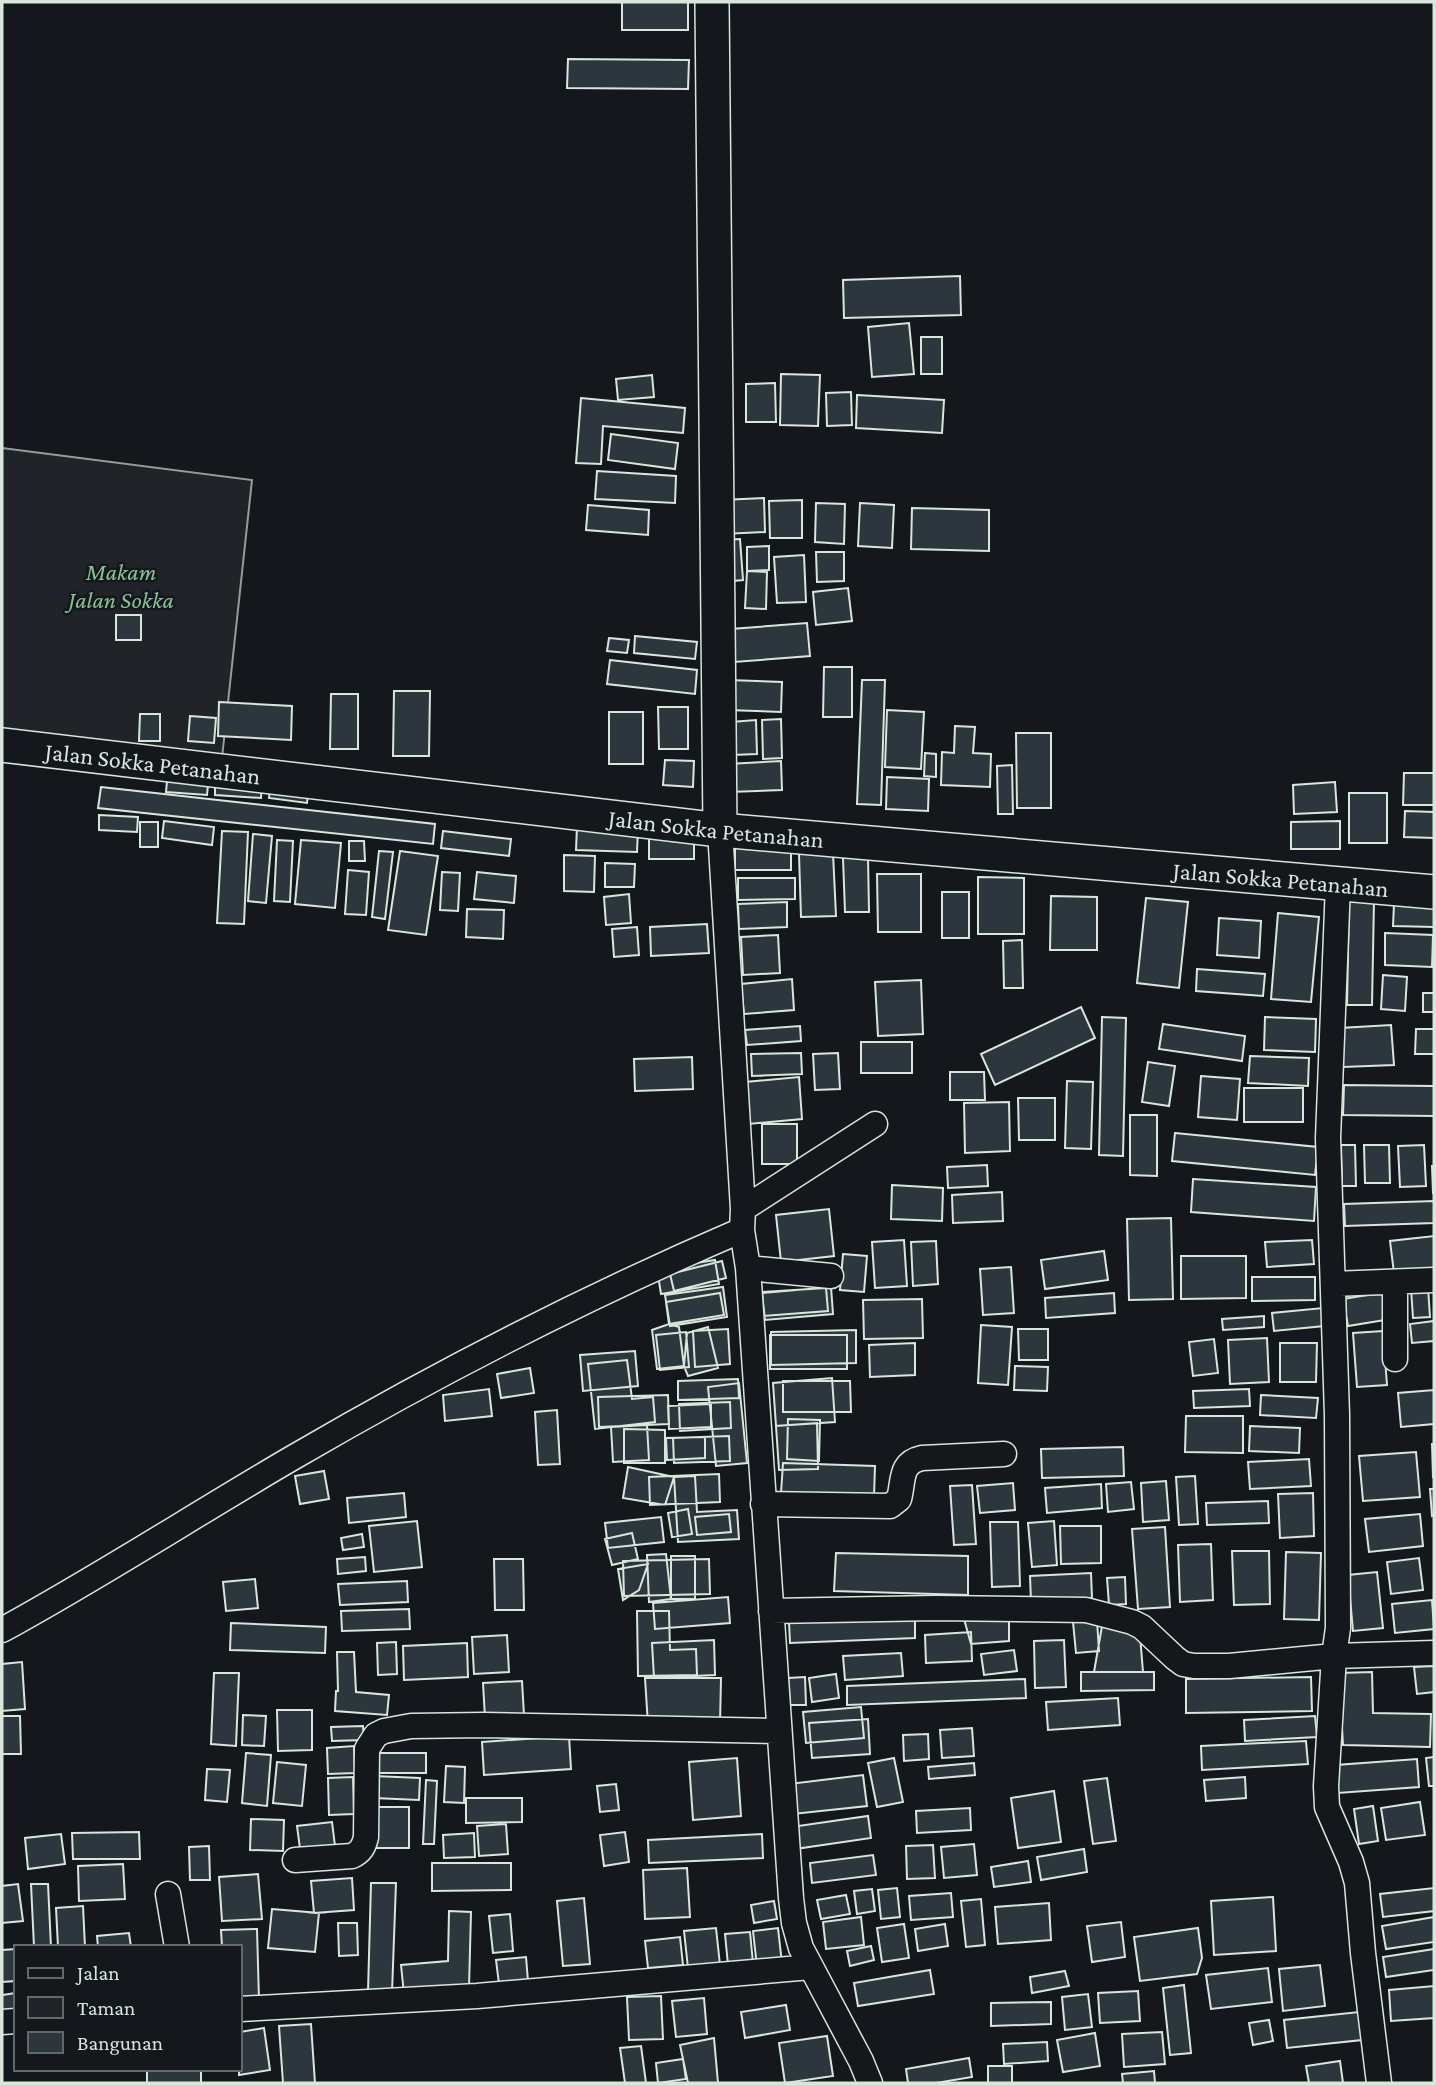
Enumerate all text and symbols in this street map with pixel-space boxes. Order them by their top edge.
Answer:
park label: Makam Jalan Sokka [64,558,174,613]
street label: Jalan Sokka Petanahan [42,736,262,789]
street label: Jalan Sokka Petanahan [605,803,825,852]
street label: Jalan Sokka Petanahan [1170,856,1390,902]
legend [14,1945,242,2071]
text: Jalan [75,1961,119,1985]
text: Taman [77,1996,135,2020]
text: Bangunan [77,2031,163,2055]

